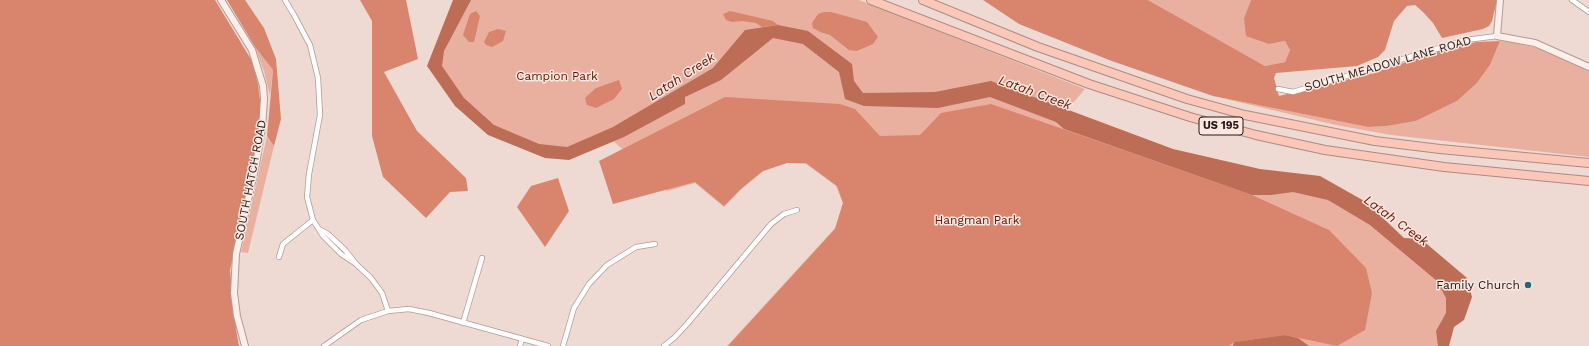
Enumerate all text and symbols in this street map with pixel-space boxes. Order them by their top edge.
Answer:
street label: SOUTH MEADOW LANE ROAD [1303,33,1473,95]
water label: Latah Creek [646,50,718,104]
park label: Campion Park [516,69,598,83]
water label: Latah Creek [997,73,1073,113]
road number: US 195 [1199,117,1243,135]
street label: SOUTH HATCH ROAD [232,119,270,241]
water label: Latah Creek [1361,192,1431,250]
park label: Hangman Park [935,213,1019,227]
place label: Family Church [1436,278,1520,292]
marker: Family Church [1523,280,1533,290]

